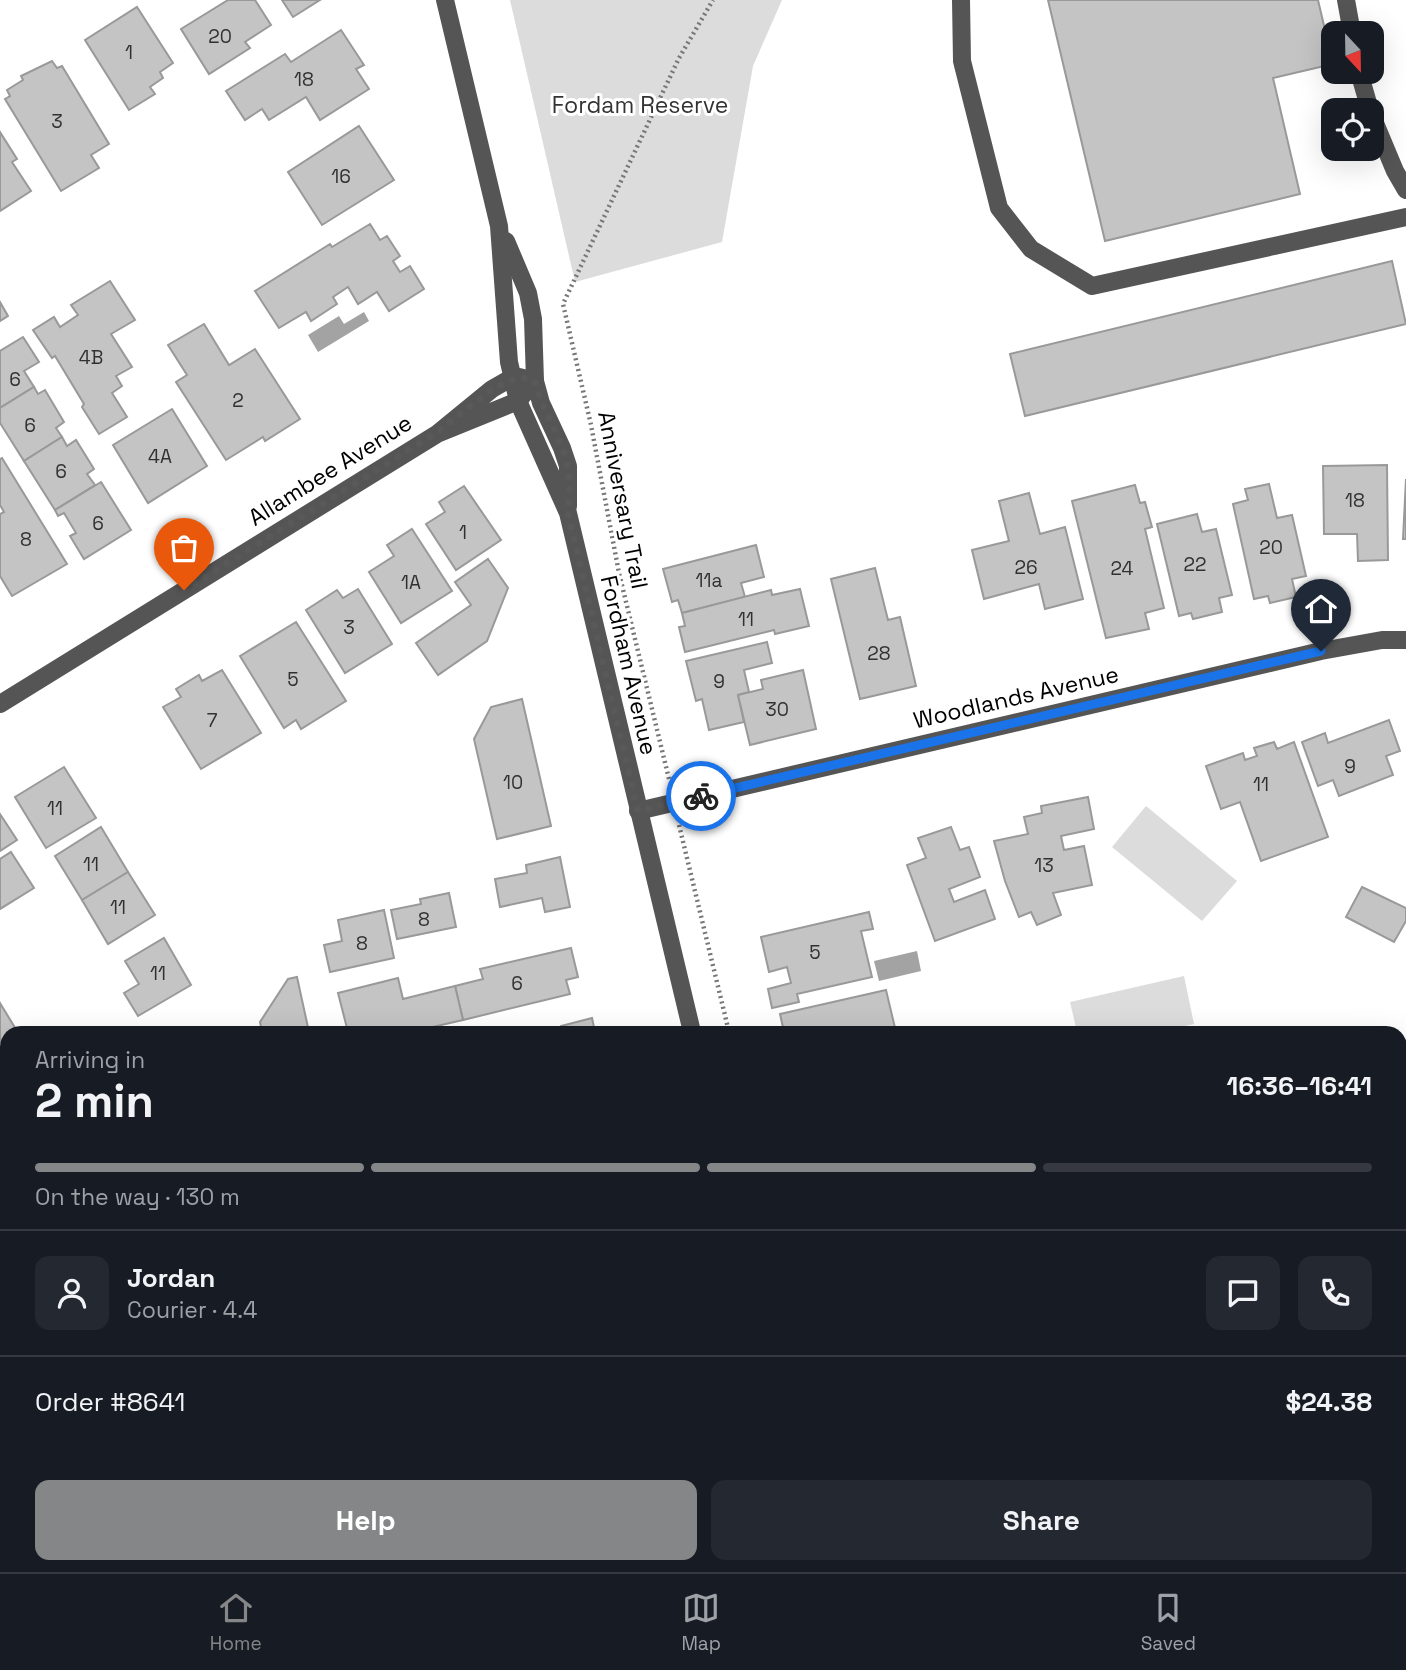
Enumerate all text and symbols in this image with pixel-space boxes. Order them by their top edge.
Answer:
north arrow [1321,21,1384,84]
map controls [1321,21,1384,161]
house number: 20 [208,24,232,49]
house number: 1 [125,40,133,65]
house number: 18 [294,67,314,92]
park label: Fordam Reserve [552,90,728,120]
button: locate [1321,98,1384,161]
house number: 3 [51,109,63,134]
house number: 16 [331,164,351,189]
house number: 4B [79,345,103,370]
house number: 6 [9,367,21,392]
house number: 2 [232,388,244,413]
street label: Allambee Avenue [242,408,418,532]
street label: Anniversary Trail [591,409,655,591]
house number: 6 [24,413,36,438]
house number: 4A [148,444,172,469]
house number: 6 [55,459,67,484]
house number: 18 [1345,488,1365,513]
house number: 6 [92,511,104,536]
pin [154,518,214,590]
house number: 1 [459,520,467,545]
house number: 8 [20,527,32,552]
icon: bag [165,529,203,567]
house number: 20 [1259,535,1283,560]
house number: 22 [1184,552,1206,577]
house number: 26 [1014,555,1038,580]
house number: 24 [1111,556,1134,581]
house number: 11a [696,568,722,593]
house number: 1A [401,570,421,595]
street label: Fordham Avenue [594,572,664,758]
pin [1291,579,1351,651]
icon: home [1302,590,1340,628]
house number: 11 [738,607,754,632]
house number: 3 [343,615,355,640]
house number: 28 [867,641,891,666]
street label: Woodlands Avenue [910,659,1122,735]
house number: 5 [287,667,299,692]
house number: 9 [713,669,725,694]
house number: 30 [765,697,789,722]
house number: 7 [207,708,218,733]
house number: 9 [1344,754,1356,779]
courier [666,761,736,831]
house number: 10 [503,770,523,795]
house number: 11 [1253,772,1269,797]
icon: bike [682,777,720,815]
house number: 11 [47,796,63,821]
house number: 11 [83,852,99,877]
house number: 13 [1034,853,1054,878]
house number: 11 [110,895,126,920]
house number: 8 [418,907,430,932]
house number: 8 [356,931,368,956]
house number: 5 [809,940,821,965]
house number: 11 [150,961,166,986]
house number: 6 [511,971,523,996]
text: Arriving in [35,1045,145,1075]
text: 16:36–16:41 [1227,1069,1372,1103]
text: 2 min [35,1072,154,1130]
text: On the way · 130 m [35,1182,240,1212]
button: person [35,1256,109,1330]
button: chat [1206,1256,1280,1330]
button: phone [1298,1256,1372,1330]
text: Jordan [127,1261,215,1295]
text: Courier · 4.4 [127,1295,257,1325]
text: Order #8641 [35,1385,185,1419]
text: $24.38 [1286,1385,1372,1419]
button: Help [35,1480,697,1560]
button: Share [711,1480,1372,1560]
tab: Home [210,1589,262,1656]
tab: Map [681,1589,721,1656]
tab: Saved [1141,1589,1196,1656]

